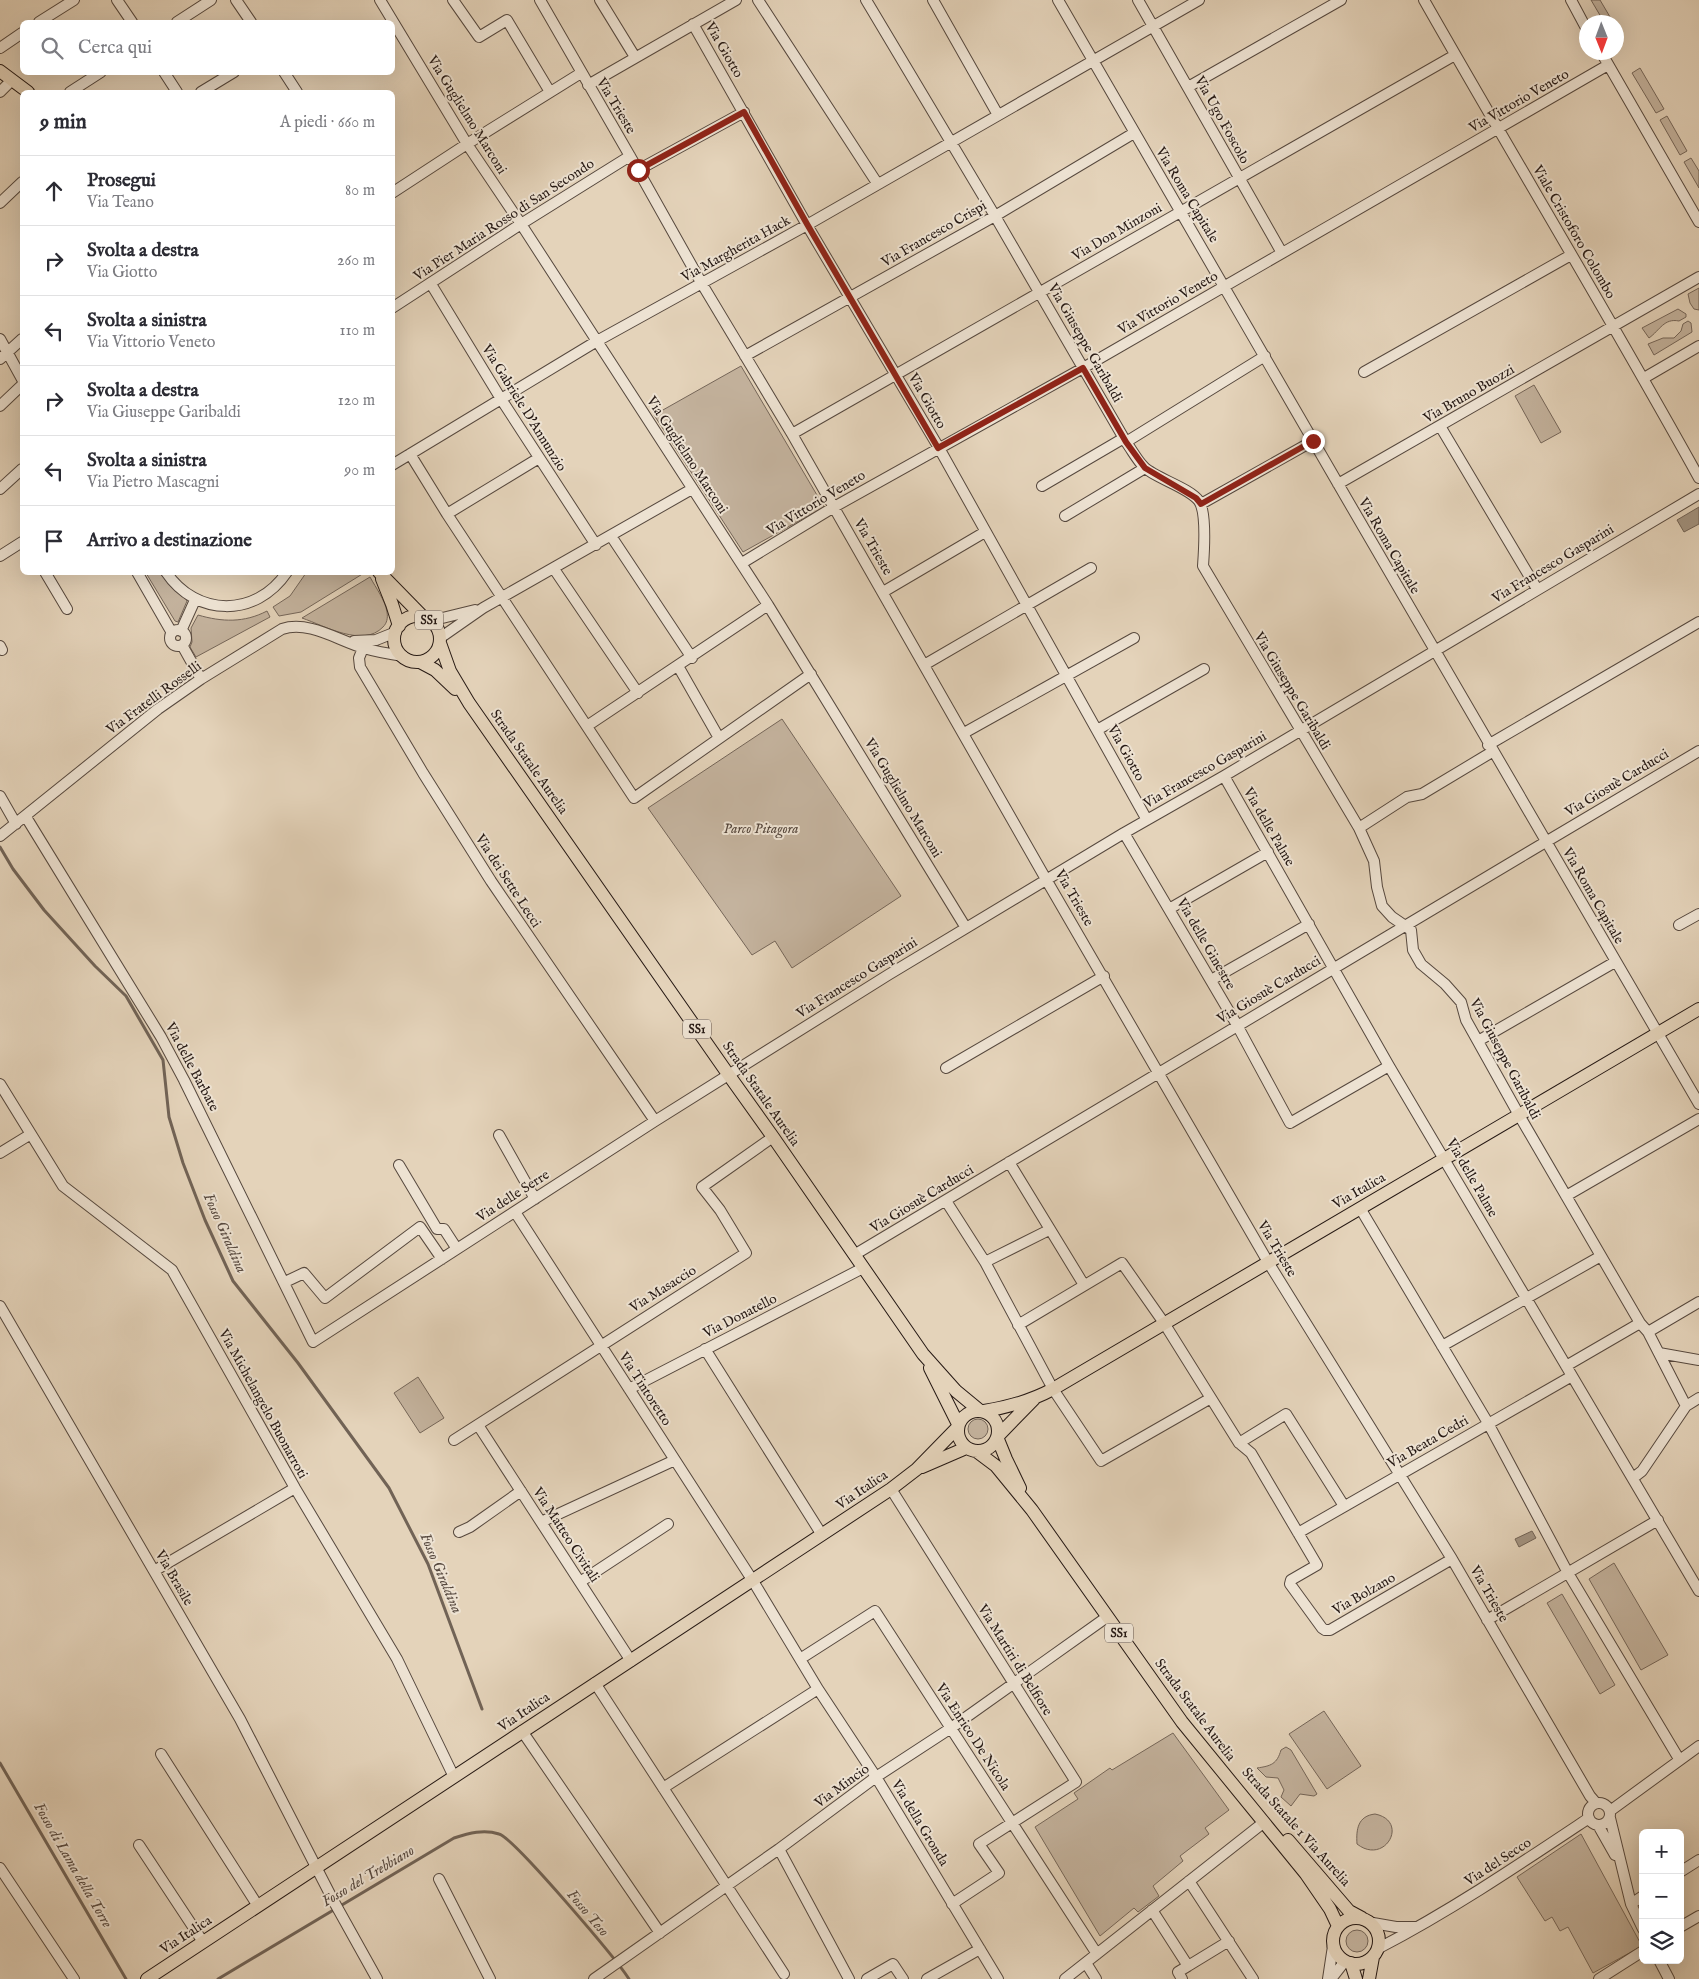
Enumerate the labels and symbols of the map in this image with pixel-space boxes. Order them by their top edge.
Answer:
north arrow [1579,15,1624,60]
street label: Via Giotto [700,18,747,82]
street label: Via Guglielmo Marconi [423,52,511,178]
street label: Via Vittorio Veneto [1465,65,1573,137]
street label: Via Ugo Foscolo [1190,72,1254,167]
street label: Via Trieste [592,74,640,138]
street label: Via Roma Capitale [1151,143,1223,247]
street label: Via Pier Maria Rosso di San Secondo [409,155,598,286]
route start [627,159,650,182]
street label: Viale Cristoforo Colombo [1528,161,1620,302]
street label: Via Francesco Crispi [877,196,990,272]
street label: Via Don Minzoni [1068,199,1165,265]
street label: Via Margherita Hack [677,211,794,287]
street label: Via Vittorio Veneto [1114,267,1222,339]
street label: Via Giuseppe Garibaldi [1043,279,1127,406]
street label: Via Gabriele D'Annunzio [477,340,571,475]
street label: Via Bruno Buozzi [1419,360,1518,428]
street label: Via Giotto [903,369,950,433]
street label: Via Guglielmo Marconi [642,392,732,517]
route end [1302,430,1325,453]
street label: Via Vittorio Veneto [762,466,869,540]
street label: Via Roma Capitale [1354,494,1424,598]
street label: Via Trieste [849,515,897,579]
street label: Via Francesco Gasparini [1488,520,1617,608]
road number: SS1 [415,610,443,630]
street label: Via Giuseppe Garibaldi [1249,628,1335,754]
street label: Via Fratelli Rosselli [102,657,205,739]
street label: Strada Statale Aurelia [486,706,572,819]
street label: Via Giotto [1103,721,1149,785]
street label: Via Francesco Gasparini [1139,727,1270,813]
street label: Via Guglielmo Marconi [860,734,946,861]
street label: Via Giosuè Carducci [1561,745,1672,822]
street label: Via delle Palme [1239,784,1299,870]
park label: Parco Pitagora [724,820,798,839]
street label: Via dei Sette Lecci [471,830,545,931]
street label: Via Roma Capitale [1558,844,1628,948]
street label: Via Trieste [1050,866,1098,930]
street label: Via delle Ginestre [1172,894,1240,994]
street label: Via Francesco Gasparini [792,933,921,1023]
street label: Via Giosuè Carducci [1213,952,1324,1029]
street label: Via Giuseppe Garibaldi [1465,994,1545,1123]
street label: Via delle Barbate [161,1019,223,1115]
road number: SS1 [683,1020,711,1038]
street label: Strada Statale Aurelia [718,1038,804,1151]
street label: Via delle Palme [1442,1135,1502,1221]
street label: Via Giosuè Carducci [866,1161,977,1238]
street label: Via delle Serre [472,1165,553,1227]
street label: Via Italica [1328,1168,1390,1214]
water label: Fosso Giraldina [199,1190,251,1276]
street label: Via Trieste [1253,1217,1301,1281]
street label: Via Masaccio [625,1261,700,1317]
street label: Via Donatello [699,1289,780,1343]
street label: Via Michelangelo Buonarroti [214,1325,312,1482]
street label: Via Tintoretto [614,1348,676,1430]
street label: Via Beata Cedri [1383,1411,1472,1473]
street label: Via Italica [832,1466,892,1514]
street label: Via Matteo Civitali [528,1483,604,1586]
water label: Fosso Giraldina [416,1530,467,1616]
street label: Via Brasile [150,1546,197,1610]
street label: Via Trieste [1465,1562,1513,1626]
street label: Via Bolzano [1328,1568,1399,1620]
street label: Via Martiri di Belfiore [973,1600,1057,1719]
road number: SS1 [1105,1624,1133,1642]
street label: Strada Statale Aurelia [1151,1655,1240,1766]
street label: Via Enrico De Nicola [931,1679,1015,1795]
street label: Via Italica [494,1688,554,1736]
street label: Via Mincio [810,1760,873,1813]
street label: Strada Statale 1 Via Aurelia [1238,1764,1355,1891]
street label: Via della Gronda [887,1776,953,1870]
water label: Fosso di Lama della Torre [29,1799,117,1931]
street label: Via del Secco [1460,1834,1535,1891]
water label: Fosso del Trebbiano [318,1841,418,1911]
water label: Fosso Teso [563,1886,613,1940]
street label: Via Italica [156,1911,216,1959]

